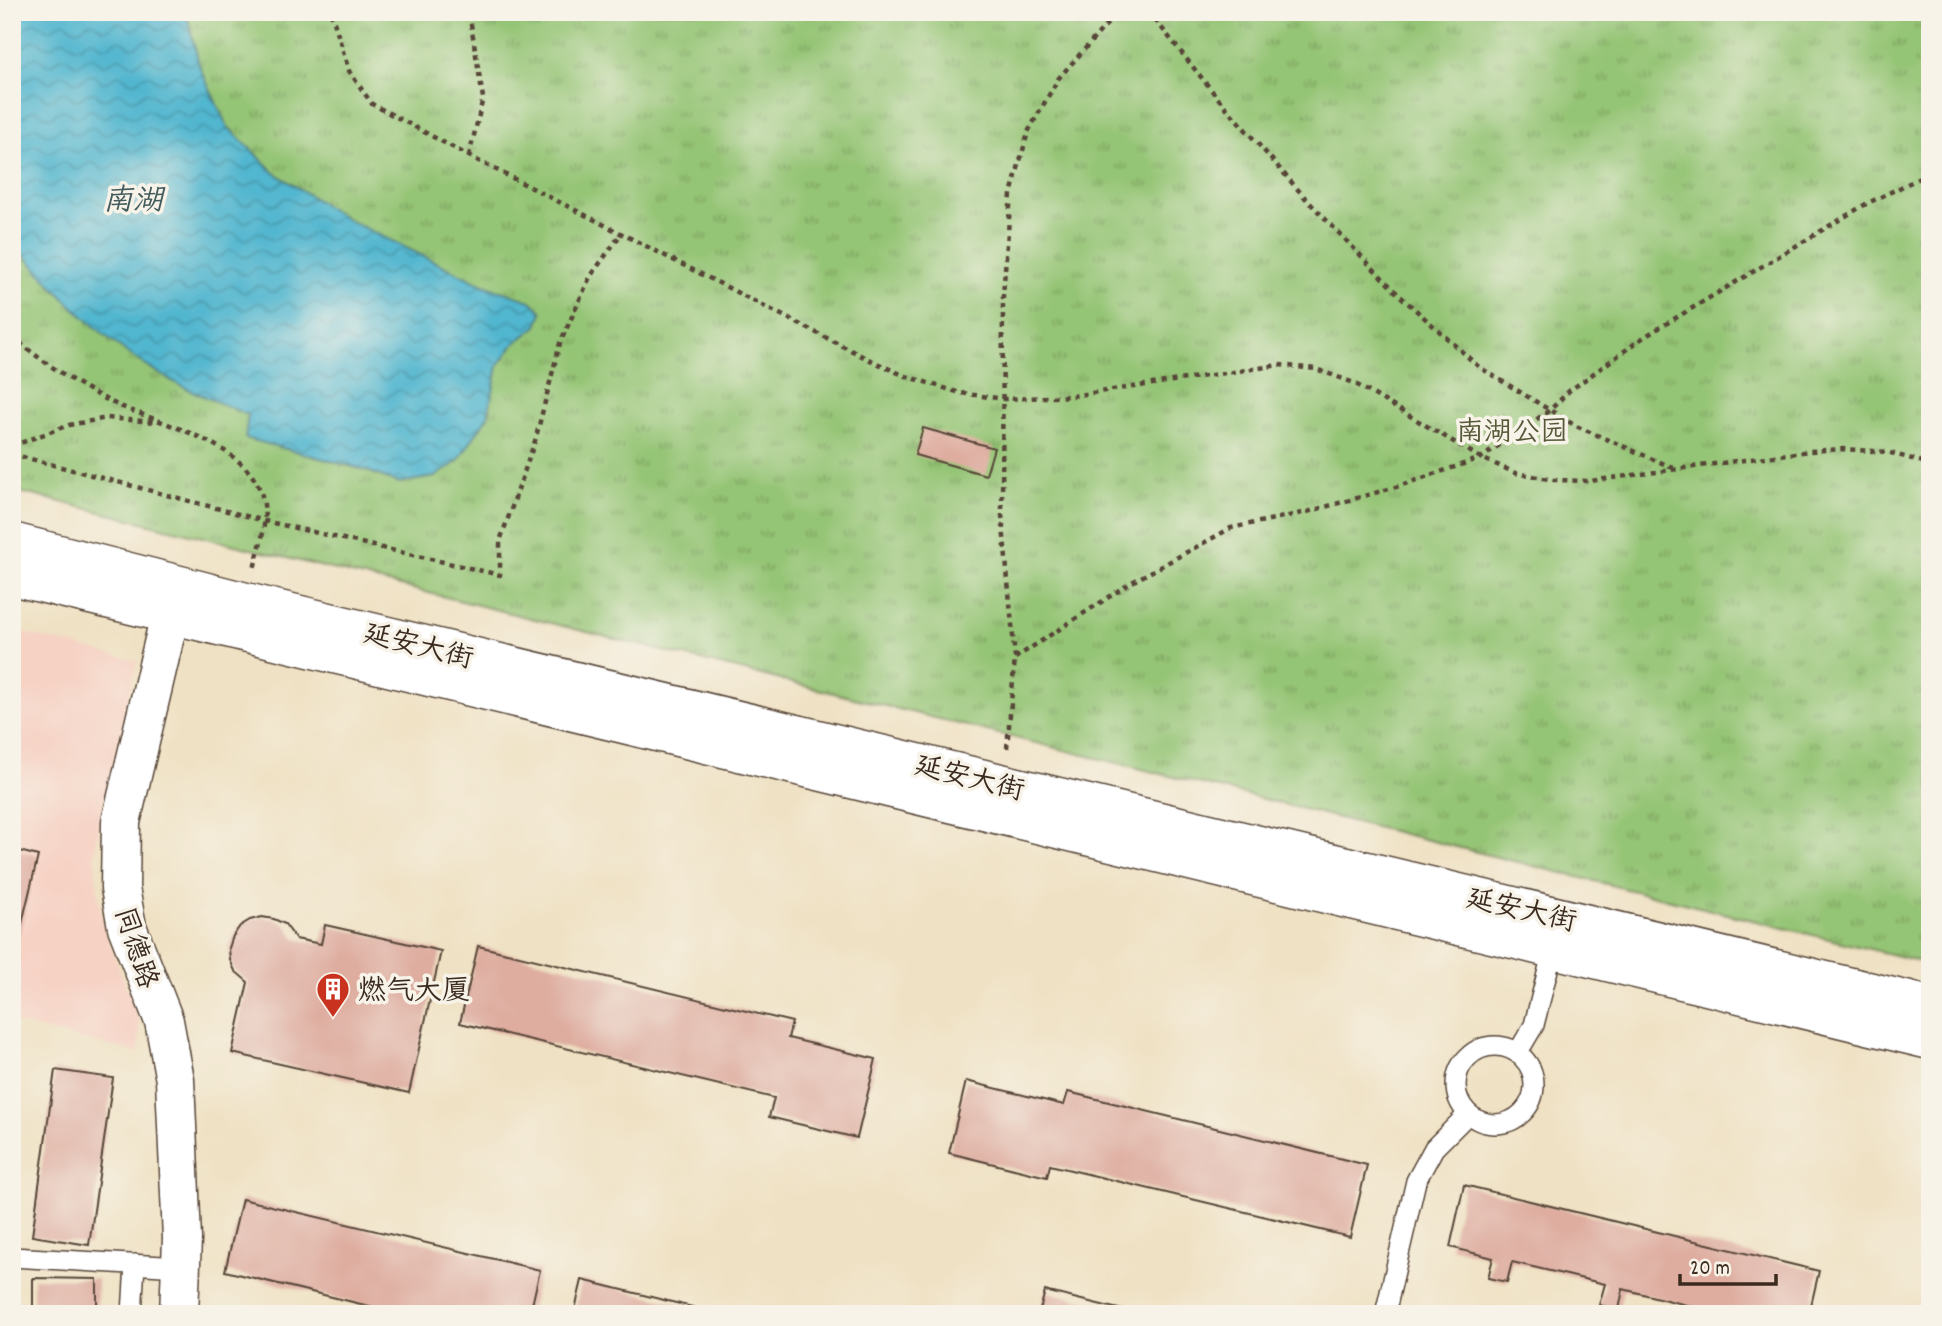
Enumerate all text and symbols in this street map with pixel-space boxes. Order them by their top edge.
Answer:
water label: 南湖 [103,182,166,225]
park label: 南湖公园 [1456,415,1568,455]
street label: 延安大街 [359,616,477,682]
street label: 延安大街 [910,748,1028,814]
street label: 延安大街 [1462,881,1580,945]
street label: 同德路 [101,902,165,995]
building icon: 燃气大厦 [314,970,352,1019]
place label: 燃气大厦 [358,974,470,1014]
scale bar [1680,1242,1776,1286]
text: 20 m [1690,1255,1730,1285]

